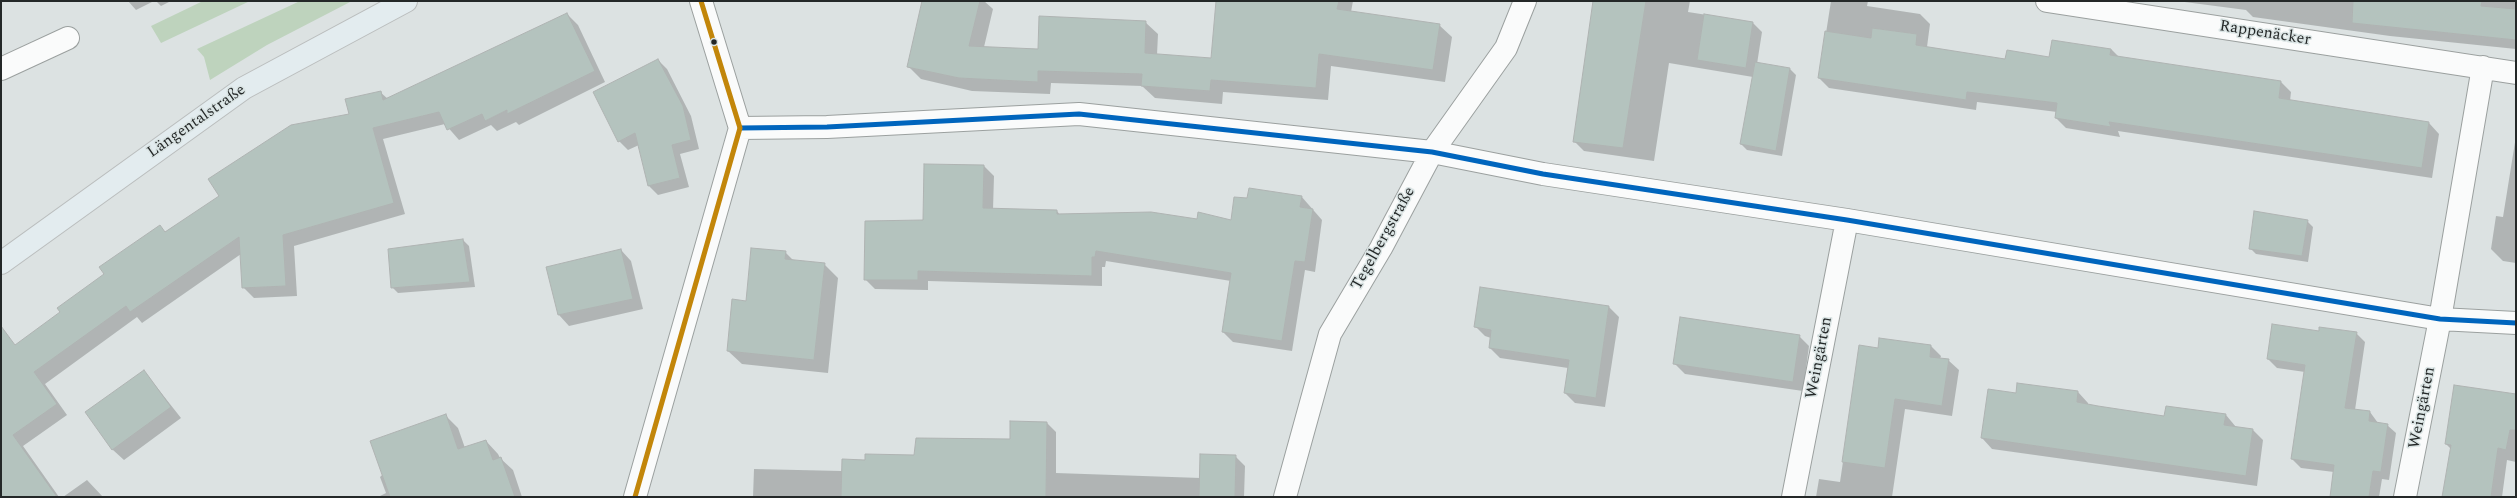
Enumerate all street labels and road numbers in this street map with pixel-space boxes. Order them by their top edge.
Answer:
street label: Rappenäcker [2218,17,2312,51]
street label: Längentalstraße [144,81,250,163]
street label: Tegelbergstraße [1348,184,1420,294]
street label: Weingärten [1803,316,1837,400]
street label: Weingärten [2406,366,2440,450]

